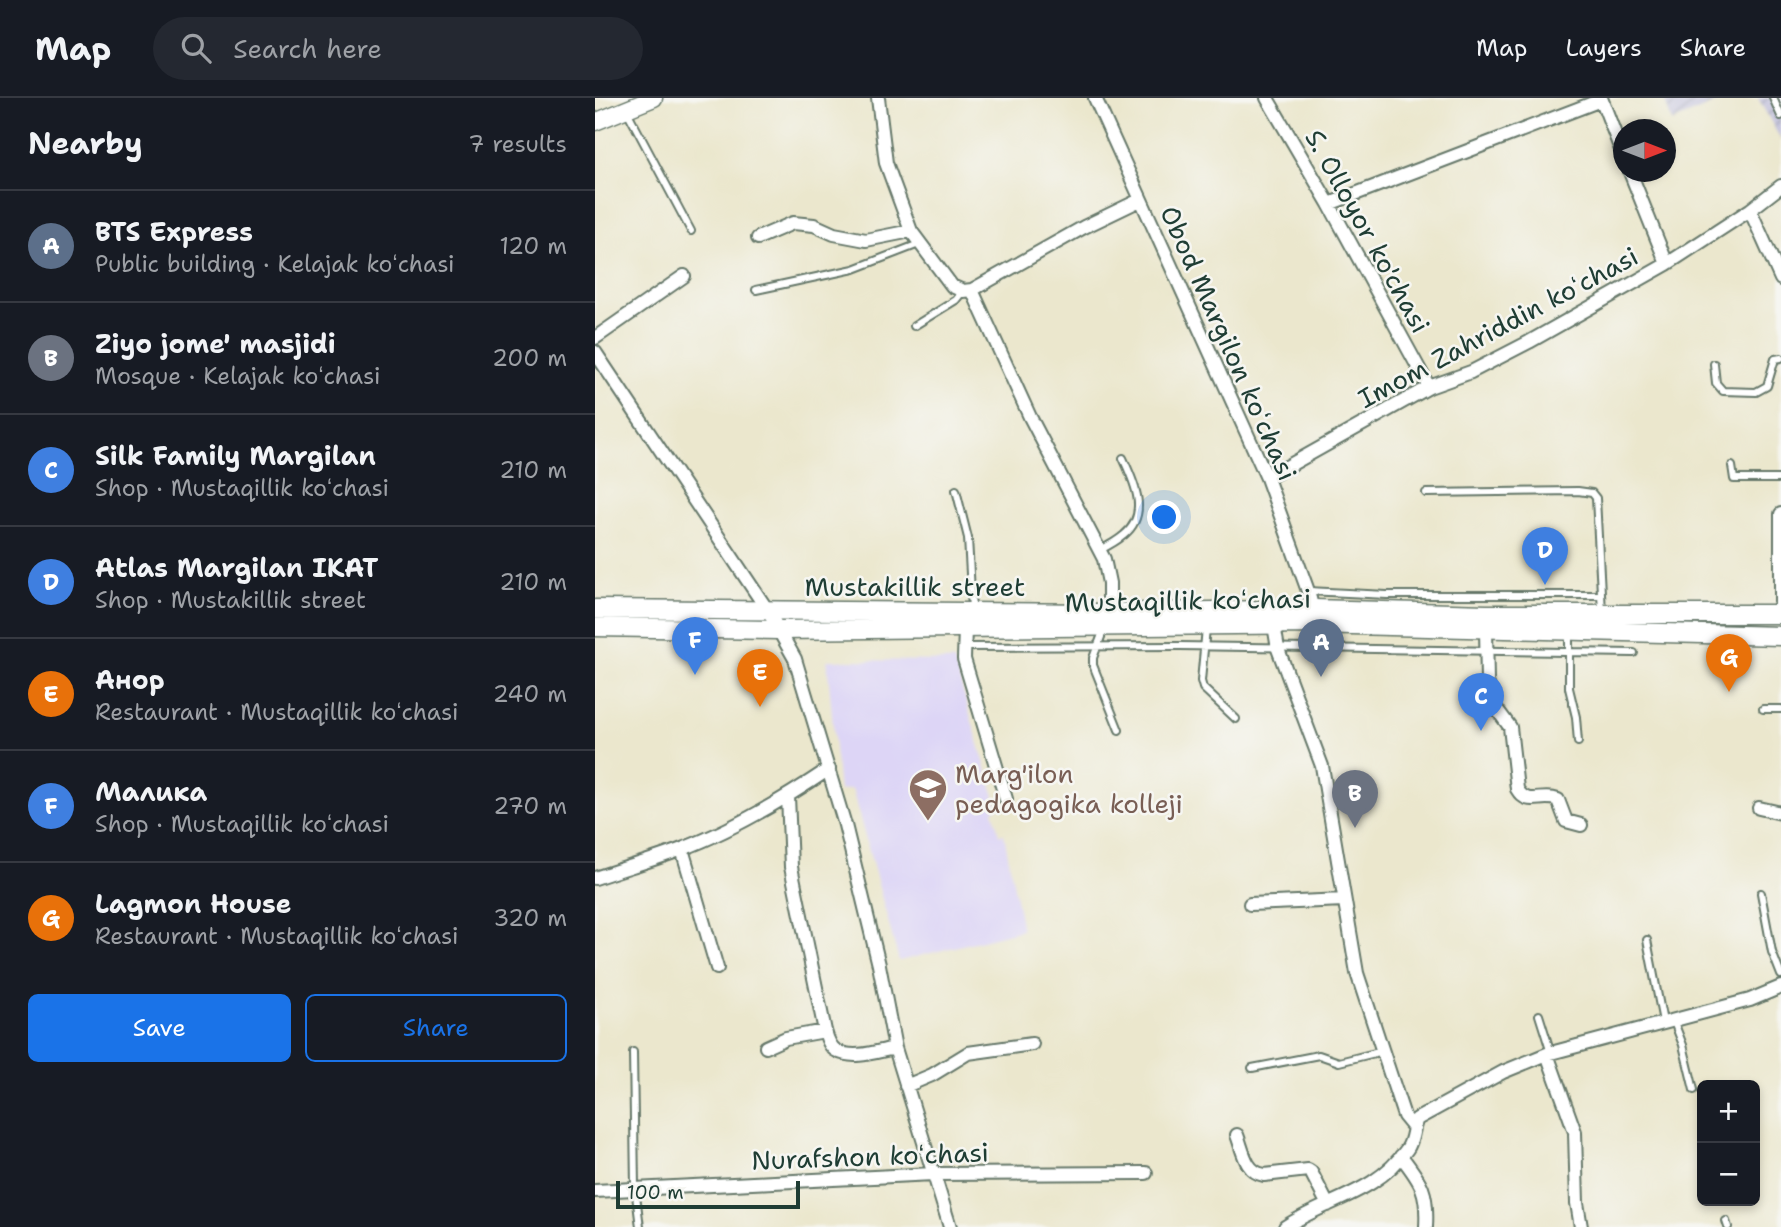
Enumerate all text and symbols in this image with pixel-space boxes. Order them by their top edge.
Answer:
search box [153,17,643,80]
text: Map [35,26,111,71]
icon: search [177,29,215,67]
text: Search here [233,31,382,66]
text: Map [1476,32,1527,64]
text: Layers [1565,32,1642,64]
text: Share [1680,32,1746,64]
north arrow [1613,119,1676,182]
text: Nearby [28,123,143,164]
street label: S. Olloyor ko'chasi [1298,123,1438,339]
text: 7 results [468,129,567,159]
street label: Obod Margilon koʻchasi [1153,200,1305,486]
text: BTS Express [95,214,253,249]
text: A [42,231,60,261]
text: 120 m [499,231,567,261]
street label: Imom Zahriddin koʻchasi [1352,238,1644,416]
text: Public building · Kelajak koʻchasi [95,249,455,279]
text: Ziyo jome' masjidi [95,326,336,361]
text: B [44,343,58,373]
text: 200 m [492,343,567,373]
text: Mosque · Kelajak koʻchasi [95,361,380,391]
text: Silk Family Margilan [95,438,376,473]
text: C [44,455,58,485]
text: 210 m [499,455,567,485]
text: Shop · Mustaqillik koʻchasi [95,473,389,503]
your location [1147,500,1181,534]
pin: D [1522,527,1568,585]
text: Atlas Margilan IKAT [95,550,378,585]
text: D [43,567,59,597]
text: 210 m [499,567,567,597]
street label: Mustakillik street [805,569,1025,604]
street label: Mustaqillik koʻchasi [1064,580,1312,620]
text: Shop · Mustakillik street [95,585,366,615]
pin: F [672,617,718,675]
pin: A [1298,619,1344,677]
pin: G [1706,634,1752,692]
pin: E [737,649,783,707]
text: Анор [95,662,164,697]
pin: C [1458,673,1504,731]
text: E [43,679,59,709]
text: 240 m [493,679,567,709]
text: Restaurant · Mustaqillik koʻchasi [95,697,458,727]
place label: Marg'ilon pedagogika kolleji [955,756,1183,821]
school or university icon: Marg'ilon pedagogika kolleji [907,767,949,822]
pin: B [1332,770,1378,828]
text: Малика [95,774,207,809]
text: F [44,791,58,821]
text: 270 m [493,791,567,821]
text: Shop · Mustaqillik koʻchasi [95,809,389,839]
text: Lagmon House [95,886,291,921]
text: G [42,903,60,933]
text: 320 m [493,903,567,933]
text: Restaurant · Mustaqillik koʻchasi [95,921,458,951]
button: Save [28,994,291,1062]
button: Share [305,994,567,1062]
map controls [1697,1080,1760,1206]
button: + [1697,1080,1760,1143]
street label: Nurafshon koʻchasi [750,1134,990,1178]
button: − [1697,1143,1760,1206]
scale bar [616,1178,800,1210]
text: 100 m [627,1180,684,1205]

